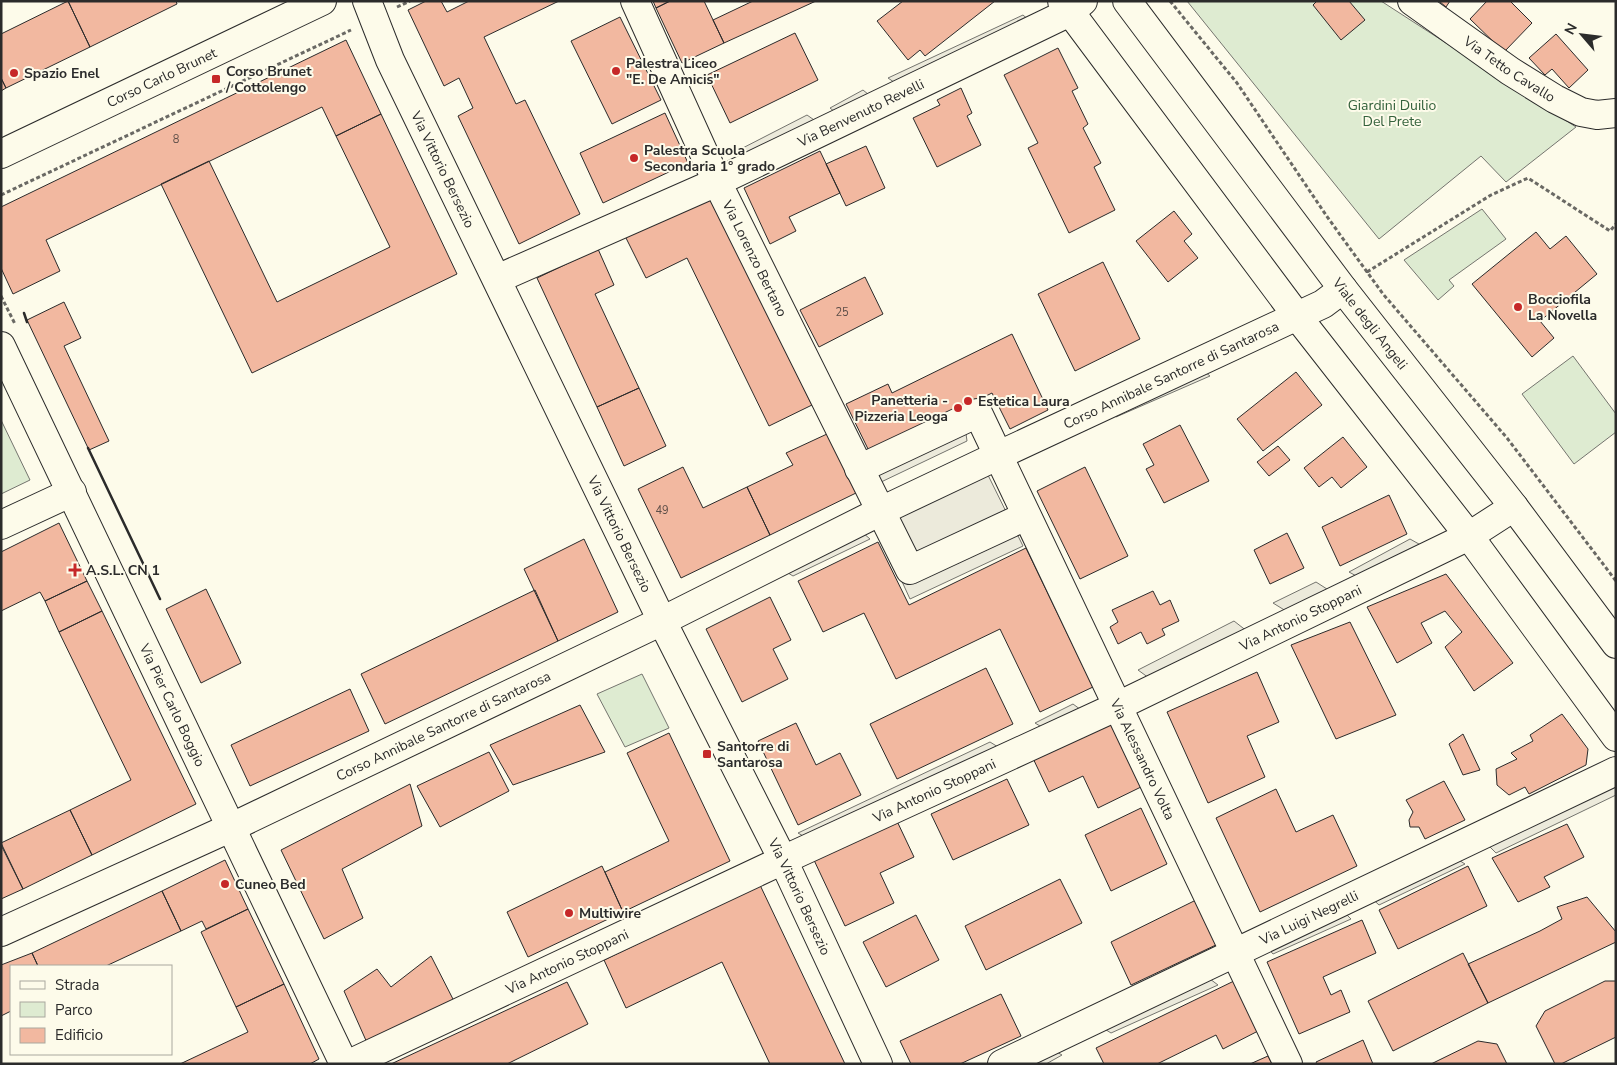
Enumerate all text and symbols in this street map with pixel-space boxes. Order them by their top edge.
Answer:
north arrow [1557,10,1607,60]
text: N [1560,20,1582,38]
street label: Via Tetto Cavallo [1459,31,1559,107]
street label: Corso Carlo Brunet [104,44,220,112]
place label: Palestra Liceo "E. De Amicis" [626,54,720,89]
place label: Corso Brunet / Cottolengo [225,62,312,97]
place label: Spazio Enel [24,64,100,83]
marker: Palestra Liceo "E. De Amicis" [610,65,622,77]
marker: Spazio Enel [8,67,20,79]
marker: Corso Brunet / Cottolengo [210,73,222,85]
street label: Via Benvenuto Revelli [794,75,927,152]
park label: Giardini Duilio Del Prete [1348,96,1437,131]
street label: Via Vittorio Bersezio [406,107,479,231]
house number: 8 [173,132,180,147]
place label: Palestra Scuola Secondaria 1° grado [644,141,775,176]
marker: Palestra Scuola Secondaria 1° grado [628,152,640,164]
street label: Via Lorenzo Bertano [717,196,792,320]
street label: Viale degli Angeli [1327,273,1412,374]
place label: Bocciofila La Novella [1528,290,1597,325]
marker: Bocciofila La Novella [1512,301,1524,313]
house number: 25 [835,305,849,320]
street label: Corso Annibale Santorre di Santarosa [1060,317,1282,434]
place label: Panetteria - Pizzeria Leoga [855,391,948,426]
place label: Estetica Laura [978,392,1070,411]
marker: Estetica Laura [962,395,974,407]
marker: Panetteria - Pizzeria Leoga [952,402,964,414]
street label: Via Vittorio Bersezio [583,472,656,596]
house number: 49 [655,503,669,518]
place label: A.S.L. CN 1 [86,561,160,580]
marker: A.S.L. CN 1 [68,563,82,577]
street label: Via Antonio Stoppani [1236,580,1365,656]
street label: Via Pier Carlo Boggio [134,640,210,770]
street label: Corso Annibale Santorre di Santarosa [333,667,554,786]
street label: Via Alessandro Volta [1105,695,1179,823]
place label: Santorre di Santarosa [717,737,789,772]
marker: Santorre di Santarosa [701,748,713,760]
street label: Via Antonio Stoppani [869,754,999,828]
street label: Via Vittorio Bersezio [763,834,835,959]
place label: Cuneo Bed [235,875,306,894]
marker: Cuneo Bed [219,878,231,890]
street label: Via Luigi Negrelli [1256,886,1362,950]
place label: Multiwire [579,904,641,923]
marker: Multiwire [563,907,575,919]
street label: Via Antonio Stoppani [502,925,632,999]
legend [10,965,172,1055]
text: Strada [55,975,99,995]
text: Parco [55,1000,93,1020]
text: Edificio [55,1025,103,1045]

